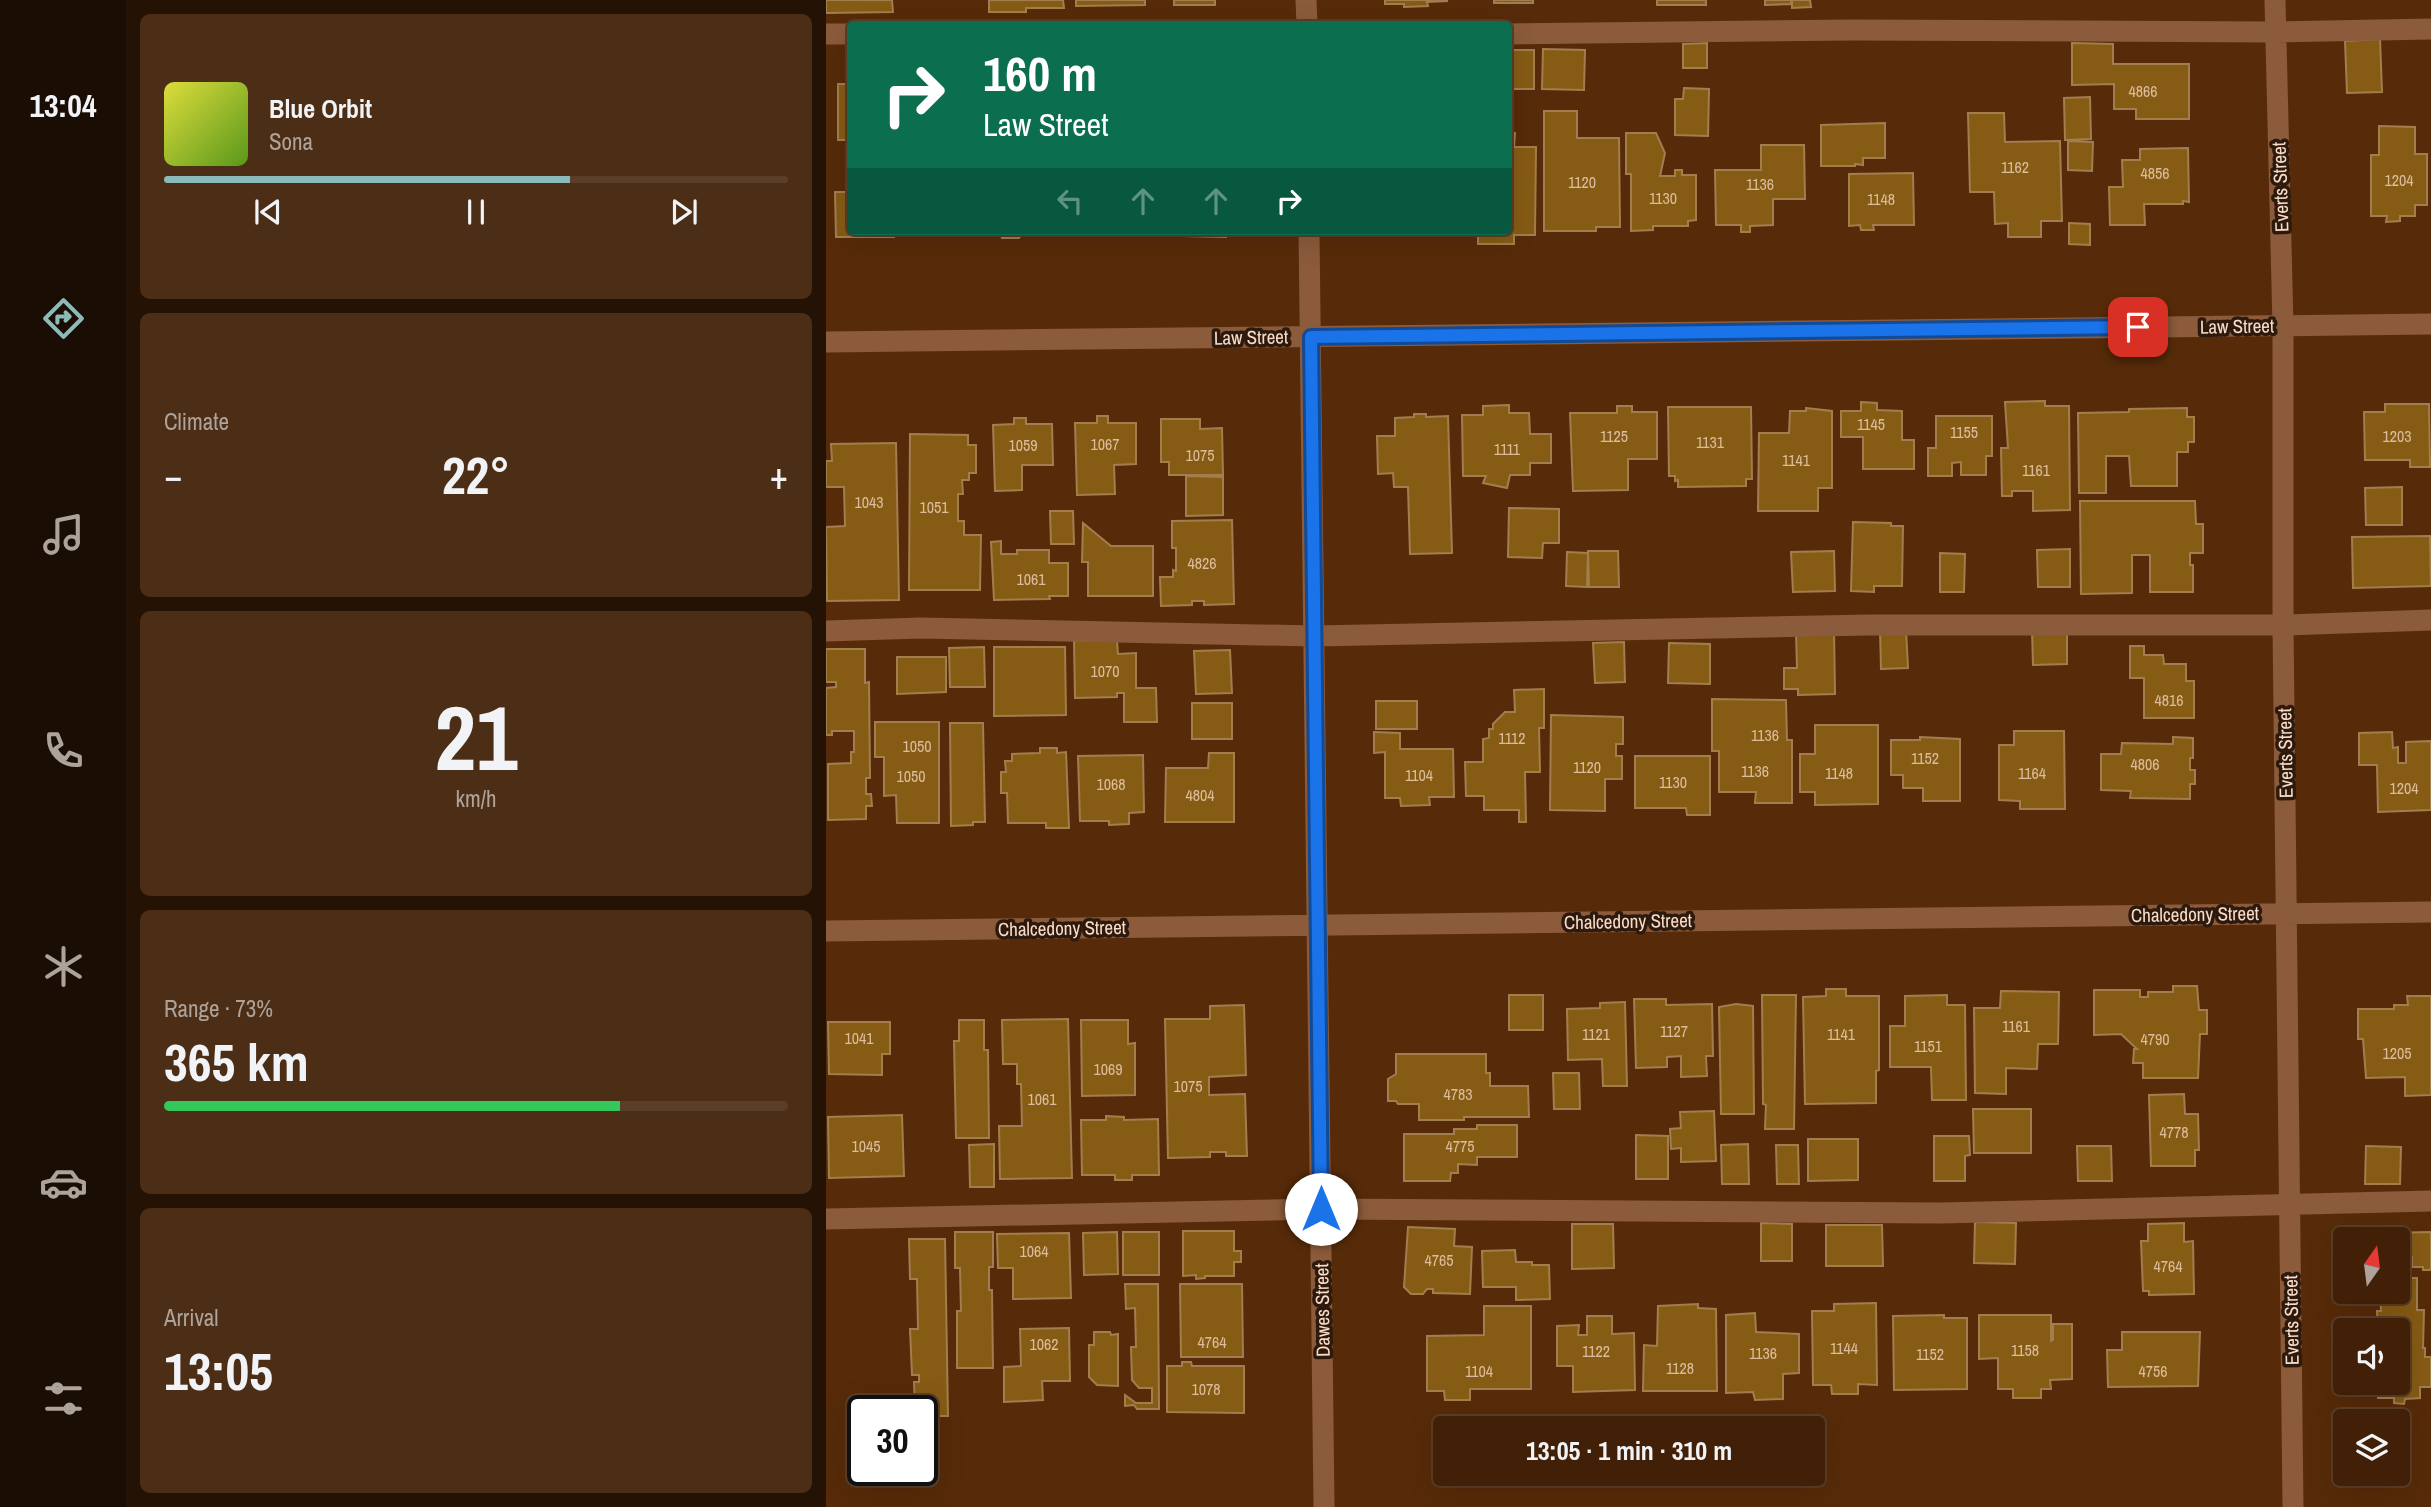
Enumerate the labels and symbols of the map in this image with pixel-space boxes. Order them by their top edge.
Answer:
house number: 4866 [2128,80,2158,102]
street label: Everts Street [2265,141,2295,232]
house number: 1162 [2001,156,2029,178]
house number: 4856 [2140,162,2170,184]
house number: 1204 [2384,169,2414,191]
house number: 1120 [1568,171,1596,193]
house number: 1136 [1746,173,1774,195]
house number: 1130 [1649,187,1677,209]
house number: 1148 [1867,188,1895,210]
pin [2108,297,2168,357]
street label: Law Street [2200,312,2275,340]
street label: Law Street [1214,323,1289,351]
house number: 1145 [1857,413,1885,435]
house number: 1155 [1950,421,1978,443]
house number: 1125 [1600,425,1628,447]
house number: 1203 [2382,425,2412,447]
house number: 1131 [1696,431,1725,453]
house number: 1067 [1090,433,1120,455]
house number: 1059 [1008,434,1038,456]
house number: 1111 [1494,438,1521,460]
house number: 1075 [1185,444,1215,466]
house number: 1141 [1782,449,1811,471]
house number: 1161 [2022,459,2051,481]
house number: 1043 [854,491,884,513]
house number: 1051 [919,496,949,518]
house number: 4826 [1187,552,1217,574]
house number: 1061 [1016,568,1046,590]
house number: 1070 [1090,660,1120,682]
house number: 4816 [2154,689,2184,711]
street label: Everts Street [2271,707,2299,798]
house number: 1136 [1751,724,1779,746]
house number: 1112 [1498,727,1526,749]
house number: 1050 [902,735,932,757]
house number: 1152 [1911,747,1939,769]
house number: 4806 [2130,753,2160,775]
house number: 1120 [1573,756,1601,778]
house number: 1136 [1741,760,1769,782]
house number: 1148 [1825,762,1853,784]
house number: 1164 [2018,762,2046,784]
house number: 1104 [1405,764,1433,786]
house number: 1050 [896,765,926,787]
house number: 1130 [1659,771,1687,793]
house number: 1068 [1096,773,1126,795]
house number: 1204 [2389,777,2419,799]
house number: 4804 [1185,784,1215,806]
street label: Chalcedony Street [2131,900,2260,928]
street label: Chalcedony Street [1564,907,1693,935]
street label: Chalcedony Street [998,914,1127,942]
house number: 1161 [2002,1015,2031,1037]
house number: 1127 [1660,1020,1688,1042]
house number: 1121 [1582,1023,1611,1045]
house number: 1141 [1827,1023,1856,1045]
house number: 1041 [844,1027,874,1049]
house number: 4790 [2140,1028,2170,1050]
house number: 1151 [1914,1035,1943,1057]
house number: 1205 [2382,1042,2412,1064]
house number: 1069 [1093,1058,1123,1080]
house number: 1075 [1173,1075,1203,1097]
house number: 4783 [1443,1083,1473,1105]
house number: 1061 [1027,1088,1057,1110]
house number: 4778 [2159,1121,2189,1143]
house number: 1045 [851,1135,881,1157]
house number: 4775 [1445,1135,1475,1157]
position arrow [1284,1172,1358,1246]
north arrow [2333,1227,2410,1304]
house number: 1064 [1019,1240,1049,1262]
house number: 4765 [1424,1249,1454,1271]
house number: 4764 [2153,1255,2183,1277]
street label: Dawes Street [1308,1262,1336,1357]
street label: Everts Street [2277,1274,2305,1365]
house number: 4764 [1197,1331,1227,1353]
house number: 1062 [1029,1333,1059,1355]
house number: 1144 [1830,1337,1858,1359]
house number: 1158 [2011,1339,2039,1361]
house number: 1122 [1582,1340,1610,1362]
house number: 1136 [1749,1342,1777,1364]
house number: 1152 [1916,1343,1944,1365]
house number: 1128 [1666,1357,1694,1379]
house number: 1104 [1465,1360,1493,1382]
house number: 4756 [2138,1360,2168,1382]
house number: 1078 [1191,1378,1221,1400]
speed limit sign: 30 [847,1395,938,1486]

